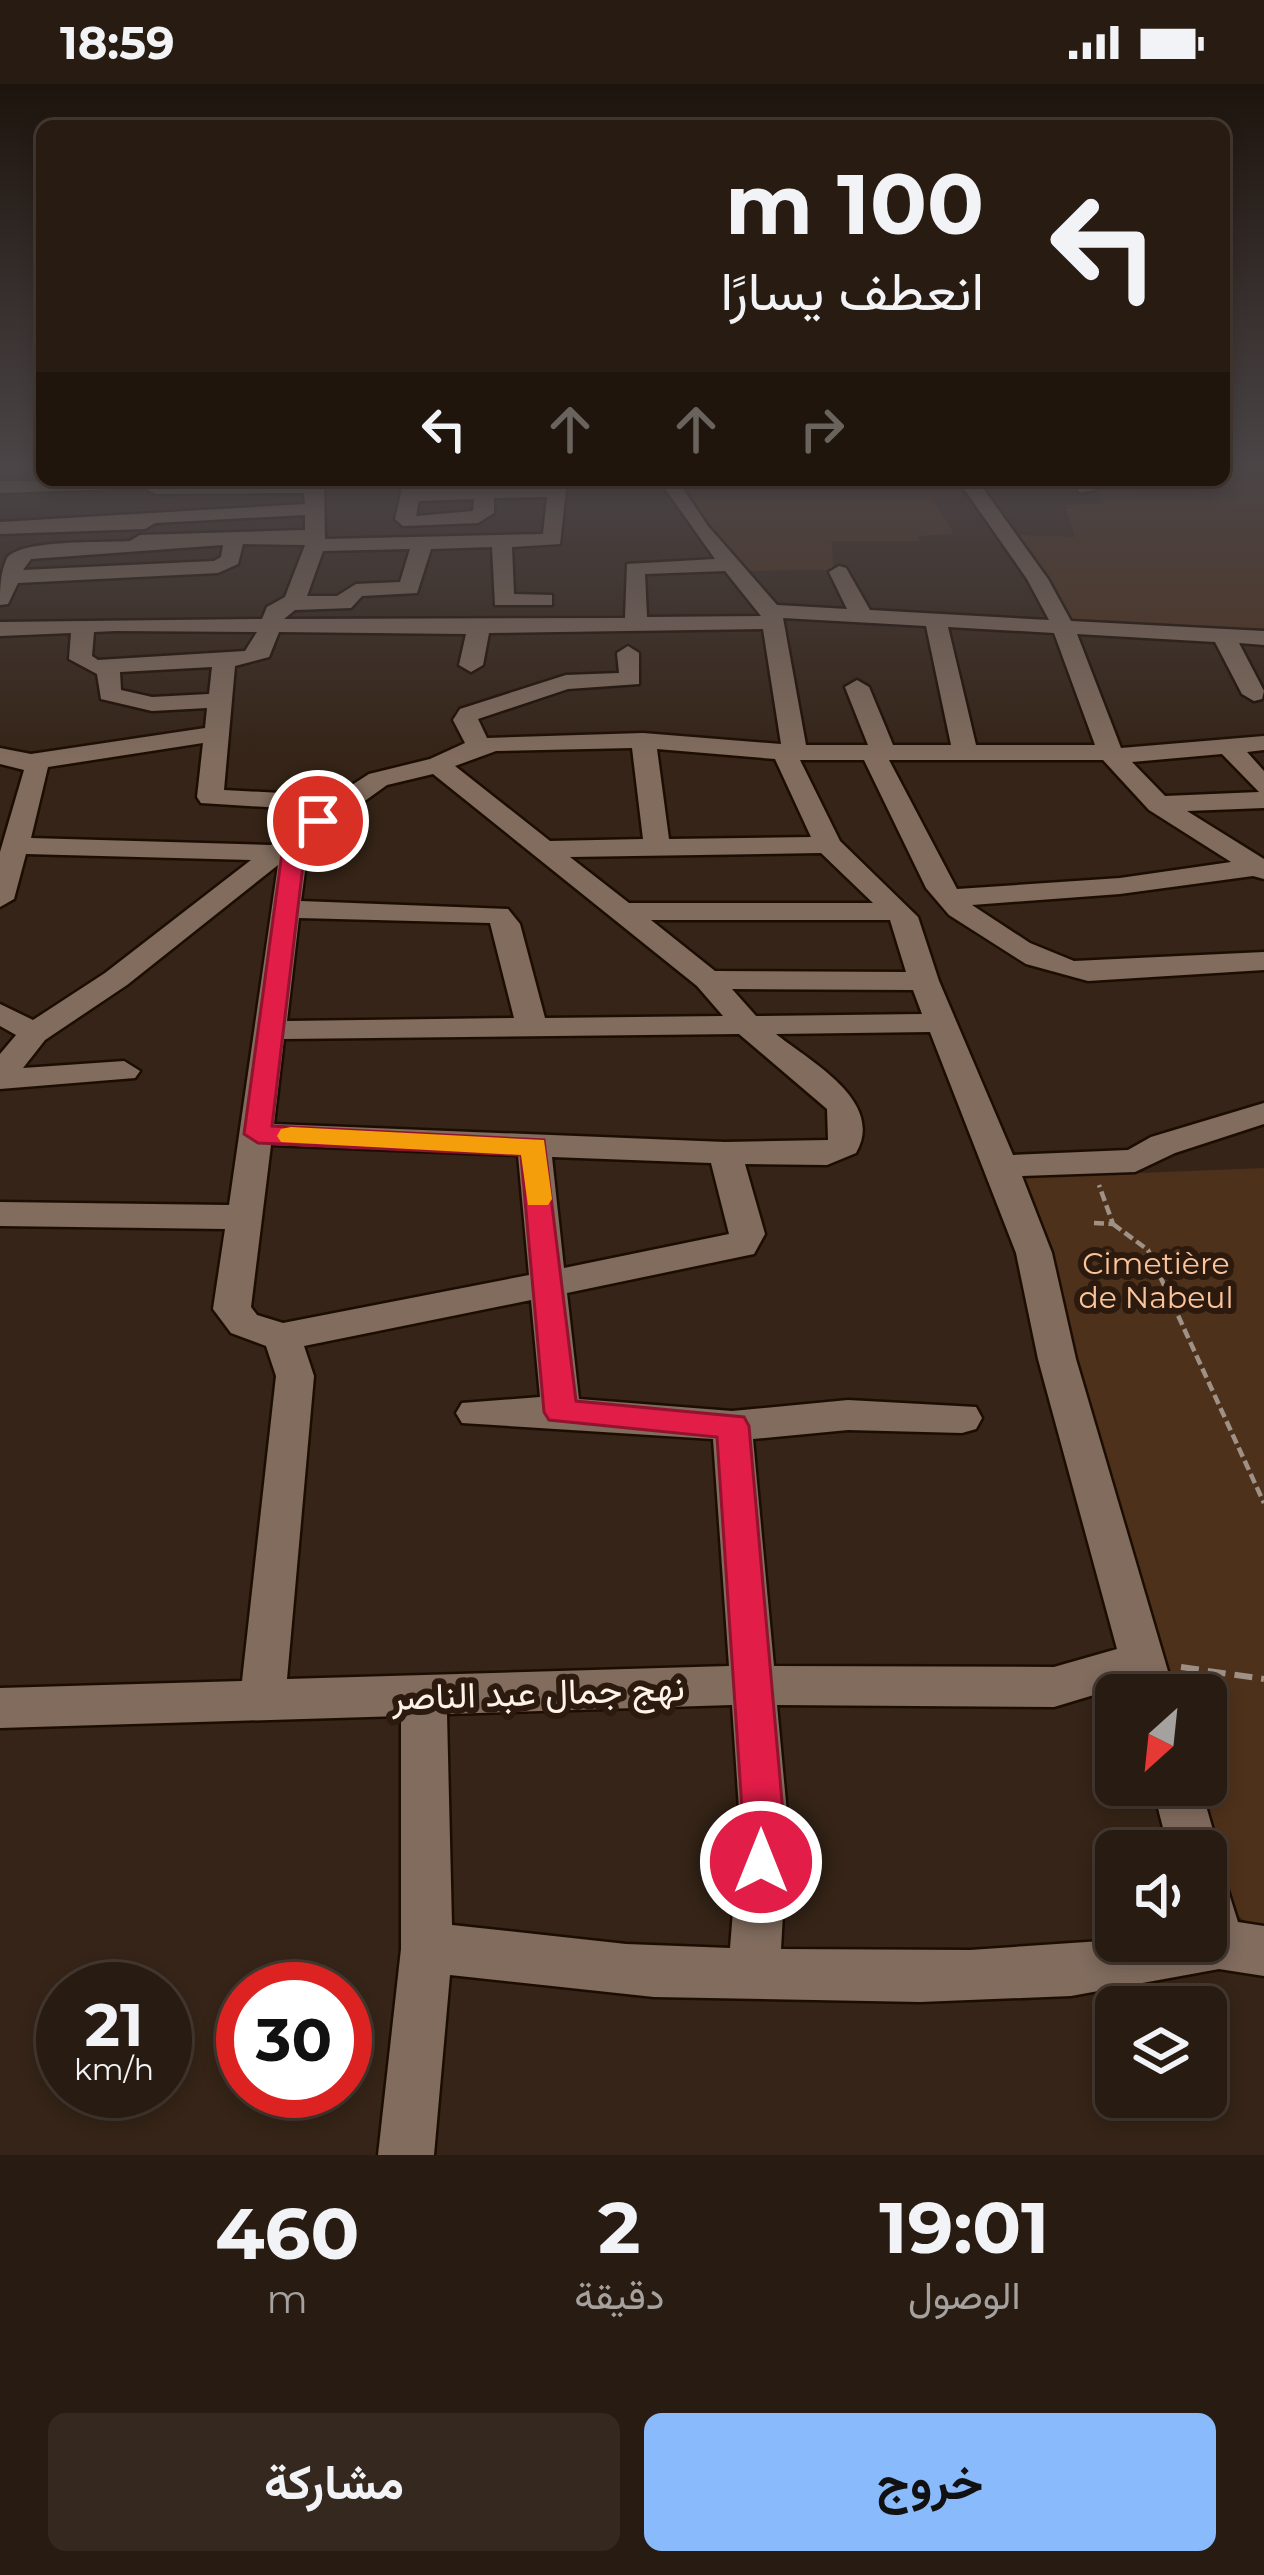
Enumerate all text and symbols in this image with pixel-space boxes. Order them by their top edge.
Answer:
text: 18:59 [60,15,175,70]
text: 100 m [725,153,984,255]
icon: left [1026,168,1182,324]
text: انعطف يسارًا [721,258,984,324]
icon: left [411,396,477,462]
icon: ahead [537,396,603,462]
icon: ahead [663,396,729,462]
icon: right [789,396,855,462]
pin [267,770,369,872]
icon: arrive [285,788,351,854]
park label: Cimetière de Nabeul [1078,1245,1234,1316]
street label: نهج جمال عبد الناصر [390,1665,685,1723]
north arrow [1095,1674,1227,1806]
map controls [1095,1674,1227,2118]
position arrow [698,1799,824,1925]
button: sound [1095,1830,1227,1962]
speed limit sign: 30 [216,1962,372,2118]
button: layers [1095,1986,1227,2118]
text: 21 [85,1988,143,2061]
text: km/h [74,2051,154,2088]
text: 2 [598,2183,641,2271]
text: 19:01 [879,2183,1049,2271]
text: 460 [215,2189,359,2277]
text: دقيقة [574,2271,664,2319]
text: الوصول [908,2271,1020,2319]
text: m [266,2275,308,2323]
button: مشاركة [48,2413,620,2551]
button: خروج [644,2413,1216,2551]

